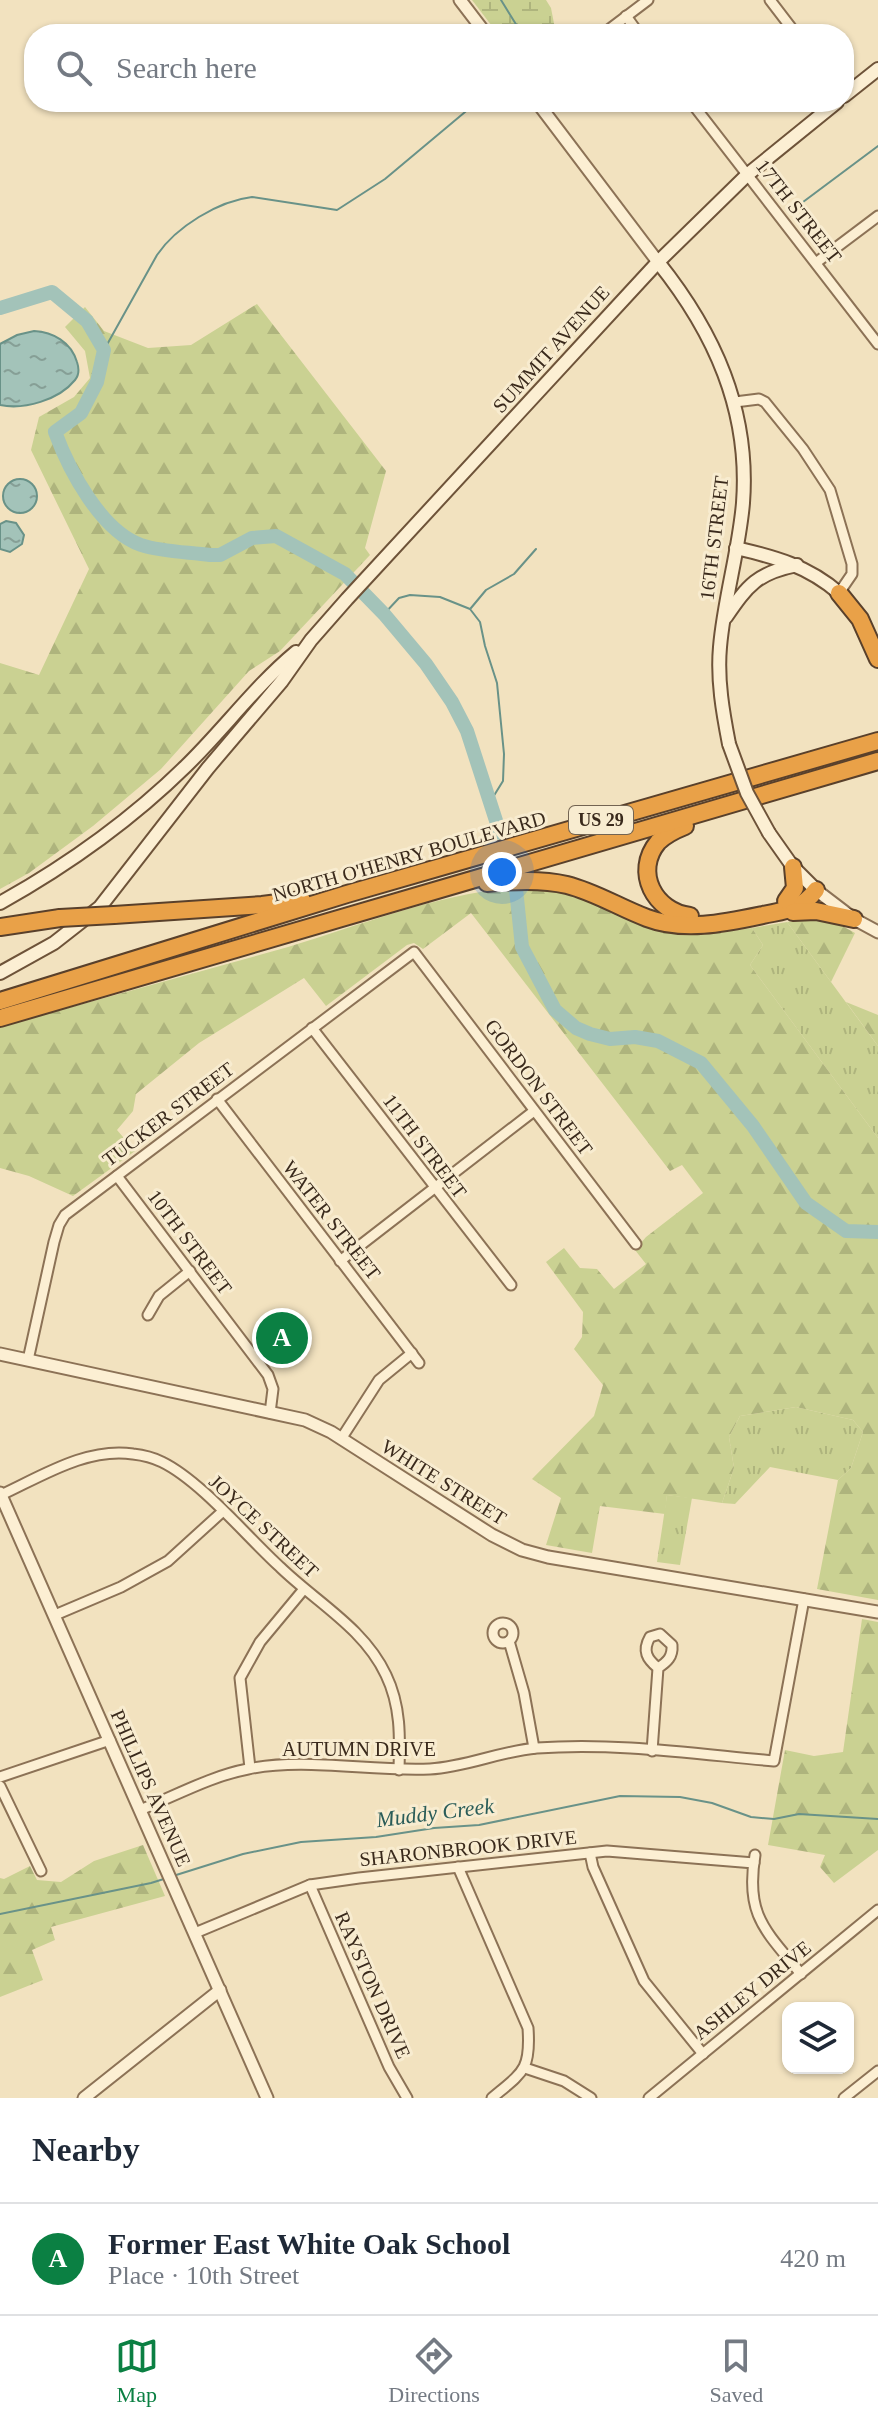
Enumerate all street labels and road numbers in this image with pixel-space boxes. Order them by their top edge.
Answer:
street label: 17TH STREET [752,155,846,267]
street label: SUMMIT AVENUE [488,281,614,417]
street label: 16TH STREET [695,475,733,601]
street label: NORTH O'HENRY BOULEVARD [270,806,548,906]
road number: US 29 [569,806,633,834]
street label: GORDON STREET [481,1015,597,1159]
street label: TUCKER STREET [98,1058,238,1170]
street label: 11TH STREET [379,1090,471,1202]
street label: WATER STREET [279,1156,385,1284]
street label: 10TH STREET [144,1185,236,1299]
street label: WHITE STREET [378,1435,510,1529]
street label: JOYCE STREET [205,1470,323,1582]
street label: PHILLIPS AVENUE [107,1706,195,1870]
street label: AUTUMN DRIVE [282,1738,436,1760]
street label: SHARONBROOK DRIVE [358,1826,578,1870]
street label: RAYSTON DRIVE [331,1908,415,2062]
street label: ASHLEY DRIVE [689,1936,815,2044]

